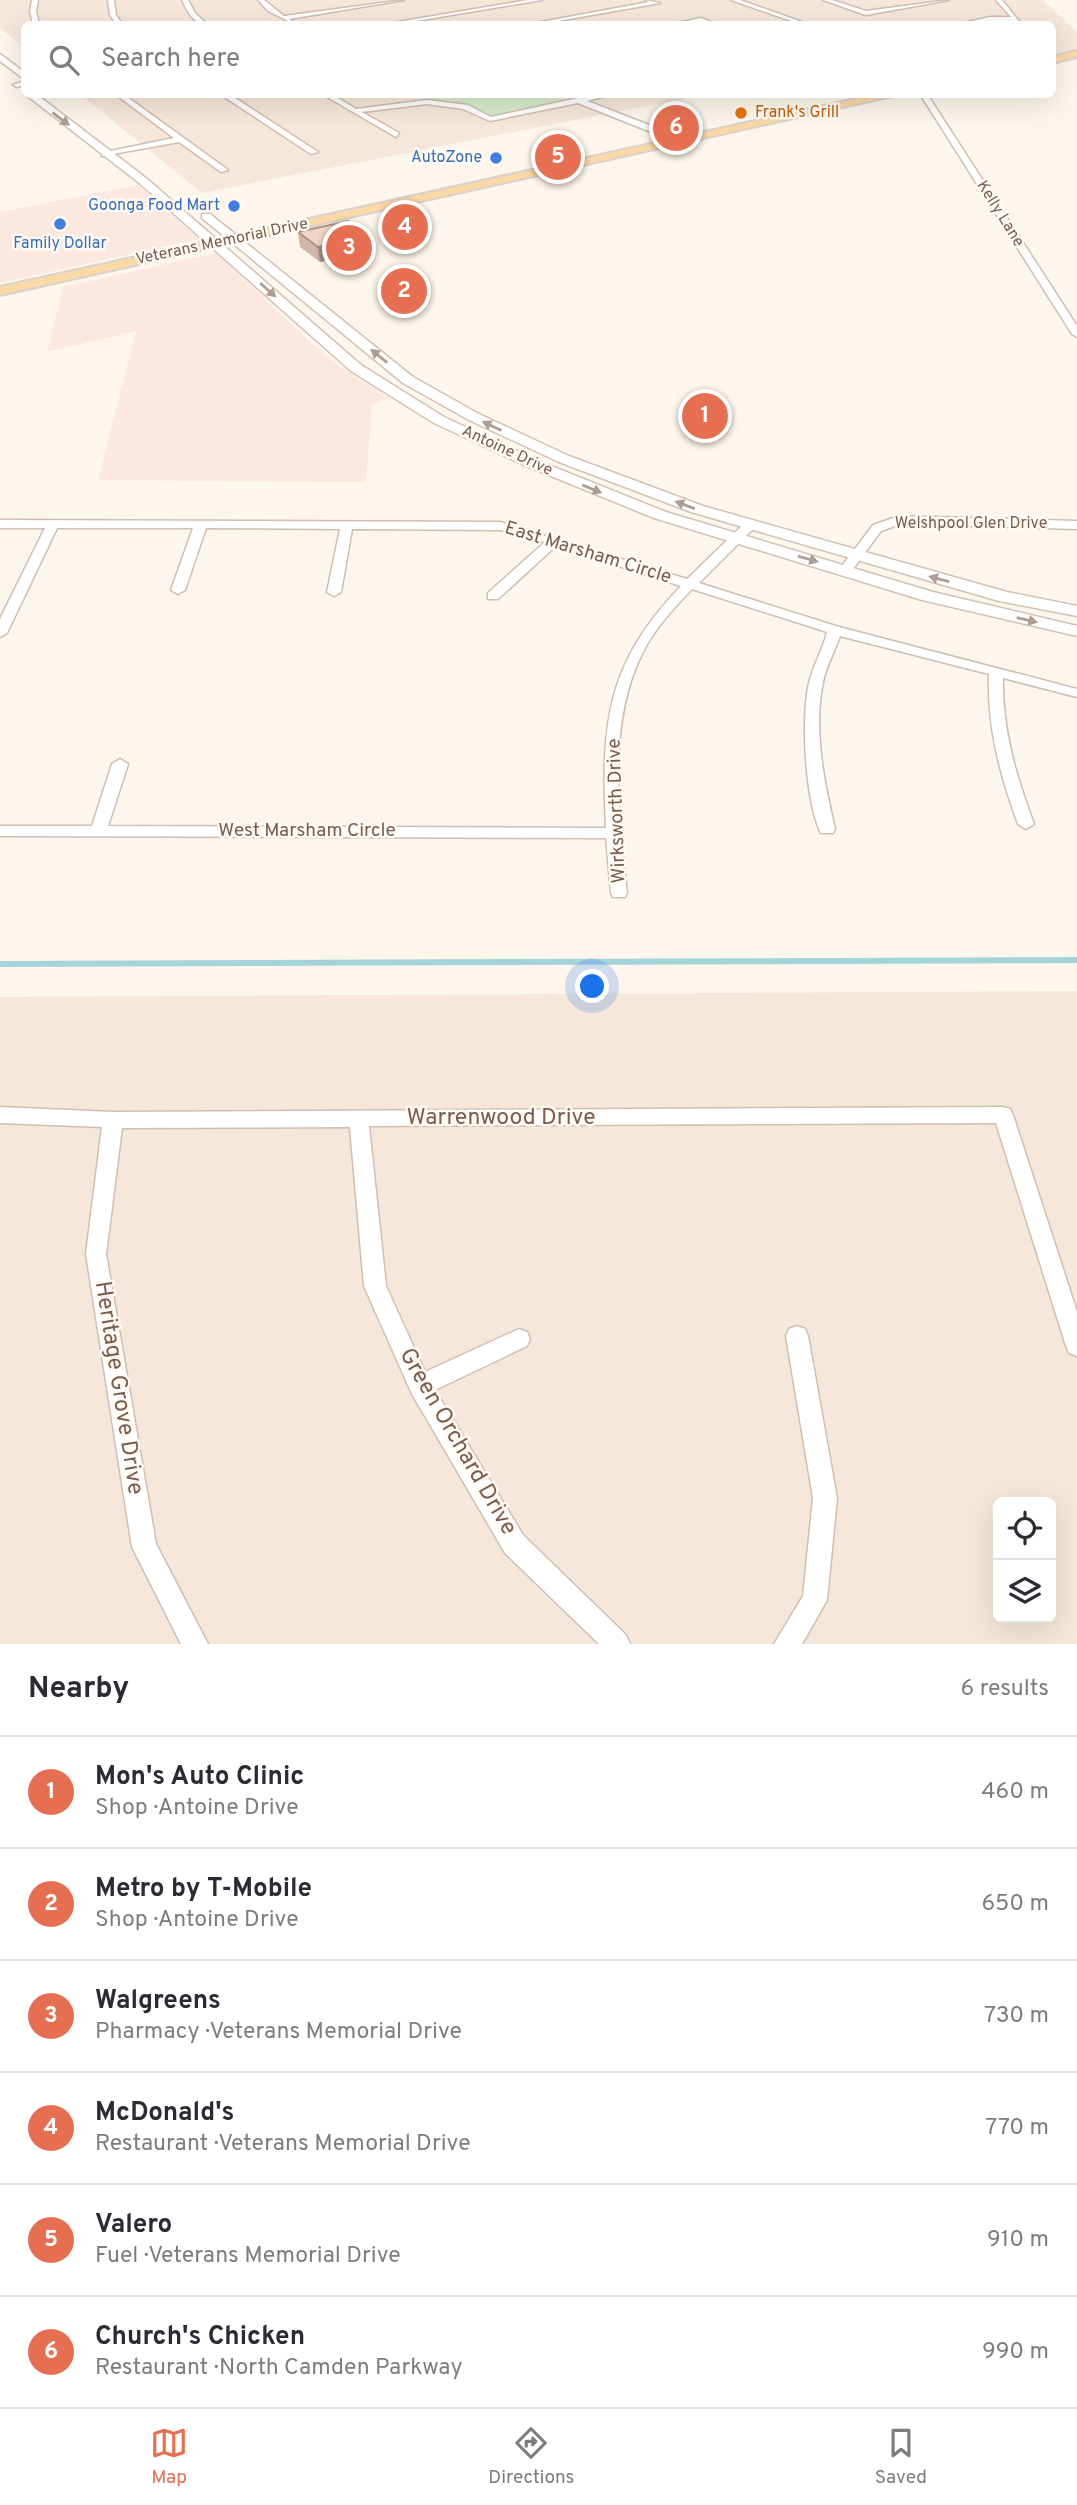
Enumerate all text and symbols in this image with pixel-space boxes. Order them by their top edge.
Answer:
search box [21,21,1056,98]
icon: search [45,41,83,79]
text: Search here [101,43,240,76]
pin: 6 [653,102,699,154]
place label: Frank's Grill [755,103,839,123]
marker: Frank's Grill [733,105,749,121]
one-way arrow [52,111,70,125]
pin: 5 [535,131,581,183]
place label: AutoZone [411,148,482,168]
marker: AutoZone [488,150,504,166]
street label: Kelly Lane [972,177,1028,251]
place label: Goonga Food Mart [88,196,220,216]
marker: Goonga Food Mart [226,198,242,214]
pin: 4 [382,201,428,253]
street label: Veterans Memorial Drive [134,214,310,270]
marker: Family Dollar [52,216,68,232]
pin: 3 [326,222,372,274]
place label: Family Dollar [13,234,107,254]
pin: 2 [381,265,427,317]
one-way arrow [259,281,276,297]
one-way arrow [371,349,388,364]
pin: 1 [682,390,728,442]
one-way arrow [482,420,502,431]
street label: Antoine Drive [458,421,556,481]
one-way arrow [581,484,602,495]
one-way arrow [675,499,696,510]
street label: Welshpool Glen Drive [895,514,1047,534]
street label: East Marsham Circle [502,516,674,590]
one-way arrow [798,555,819,565]
one-way arrow [928,573,949,583]
one-way arrow [1016,615,1038,626]
street label: Wirksworth Drive [602,738,632,884]
street label: West Marsham Circle [218,819,396,843]
your location [575,969,609,1003]
street label: Warrenwood Drive [406,1104,596,1133]
street label: Heritage Grove Drive [87,1279,149,1497]
street label: Green Orchard Drive [392,1343,522,1541]
map controls [993,1497,1056,1623]
button: locate [993,1497,1056,1560]
button: layers [993,1560,1056,1623]
text: Nearby [28,1671,129,1708]
text: 6 results [961,1675,1049,1704]
text: Mon's Auto Clinic [95,1761,304,1794]
text: 1 [46,1778,56,1807]
text: 460 m [981,1778,1049,1807]
text: Shop · Antoine Drive [95,1794,299,1823]
text: Metro by T-Mobile [95,1873,312,1906]
text: 2 [44,1890,58,1919]
text: 650 m [981,1890,1049,1919]
text: Shop · Antoine Drive [95,1906,299,1935]
text: Walgreens [95,1985,221,2018]
text: 3 [44,2002,58,2031]
text: 730 m [984,2002,1049,2031]
text: Pharmacy · Veterans Memorial Drive [95,2018,462,2047]
text: McDonald's [95,2097,234,2130]
text: 4 [44,2114,58,2143]
text: 770 m [985,2114,1049,2143]
text: Restaurant · Veterans Memorial Drive [95,2130,471,2159]
text: Valero [95,2209,172,2242]
text: 5 [44,2226,58,2255]
text: 910 m [987,2226,1049,2255]
text: Fuel · Veterans Memorial Drive [95,2242,401,2271]
text: Church's Chicken [95,2321,305,2354]
text: 6 [44,2338,58,2367]
text: 990 m [982,2338,1049,2367]
text: Restaurant · North Camden Parkway [95,2354,463,2383]
tab: Map [150,2424,188,2490]
tab: Directions [488,2424,575,2490]
tab: Saved [875,2424,927,2490]

